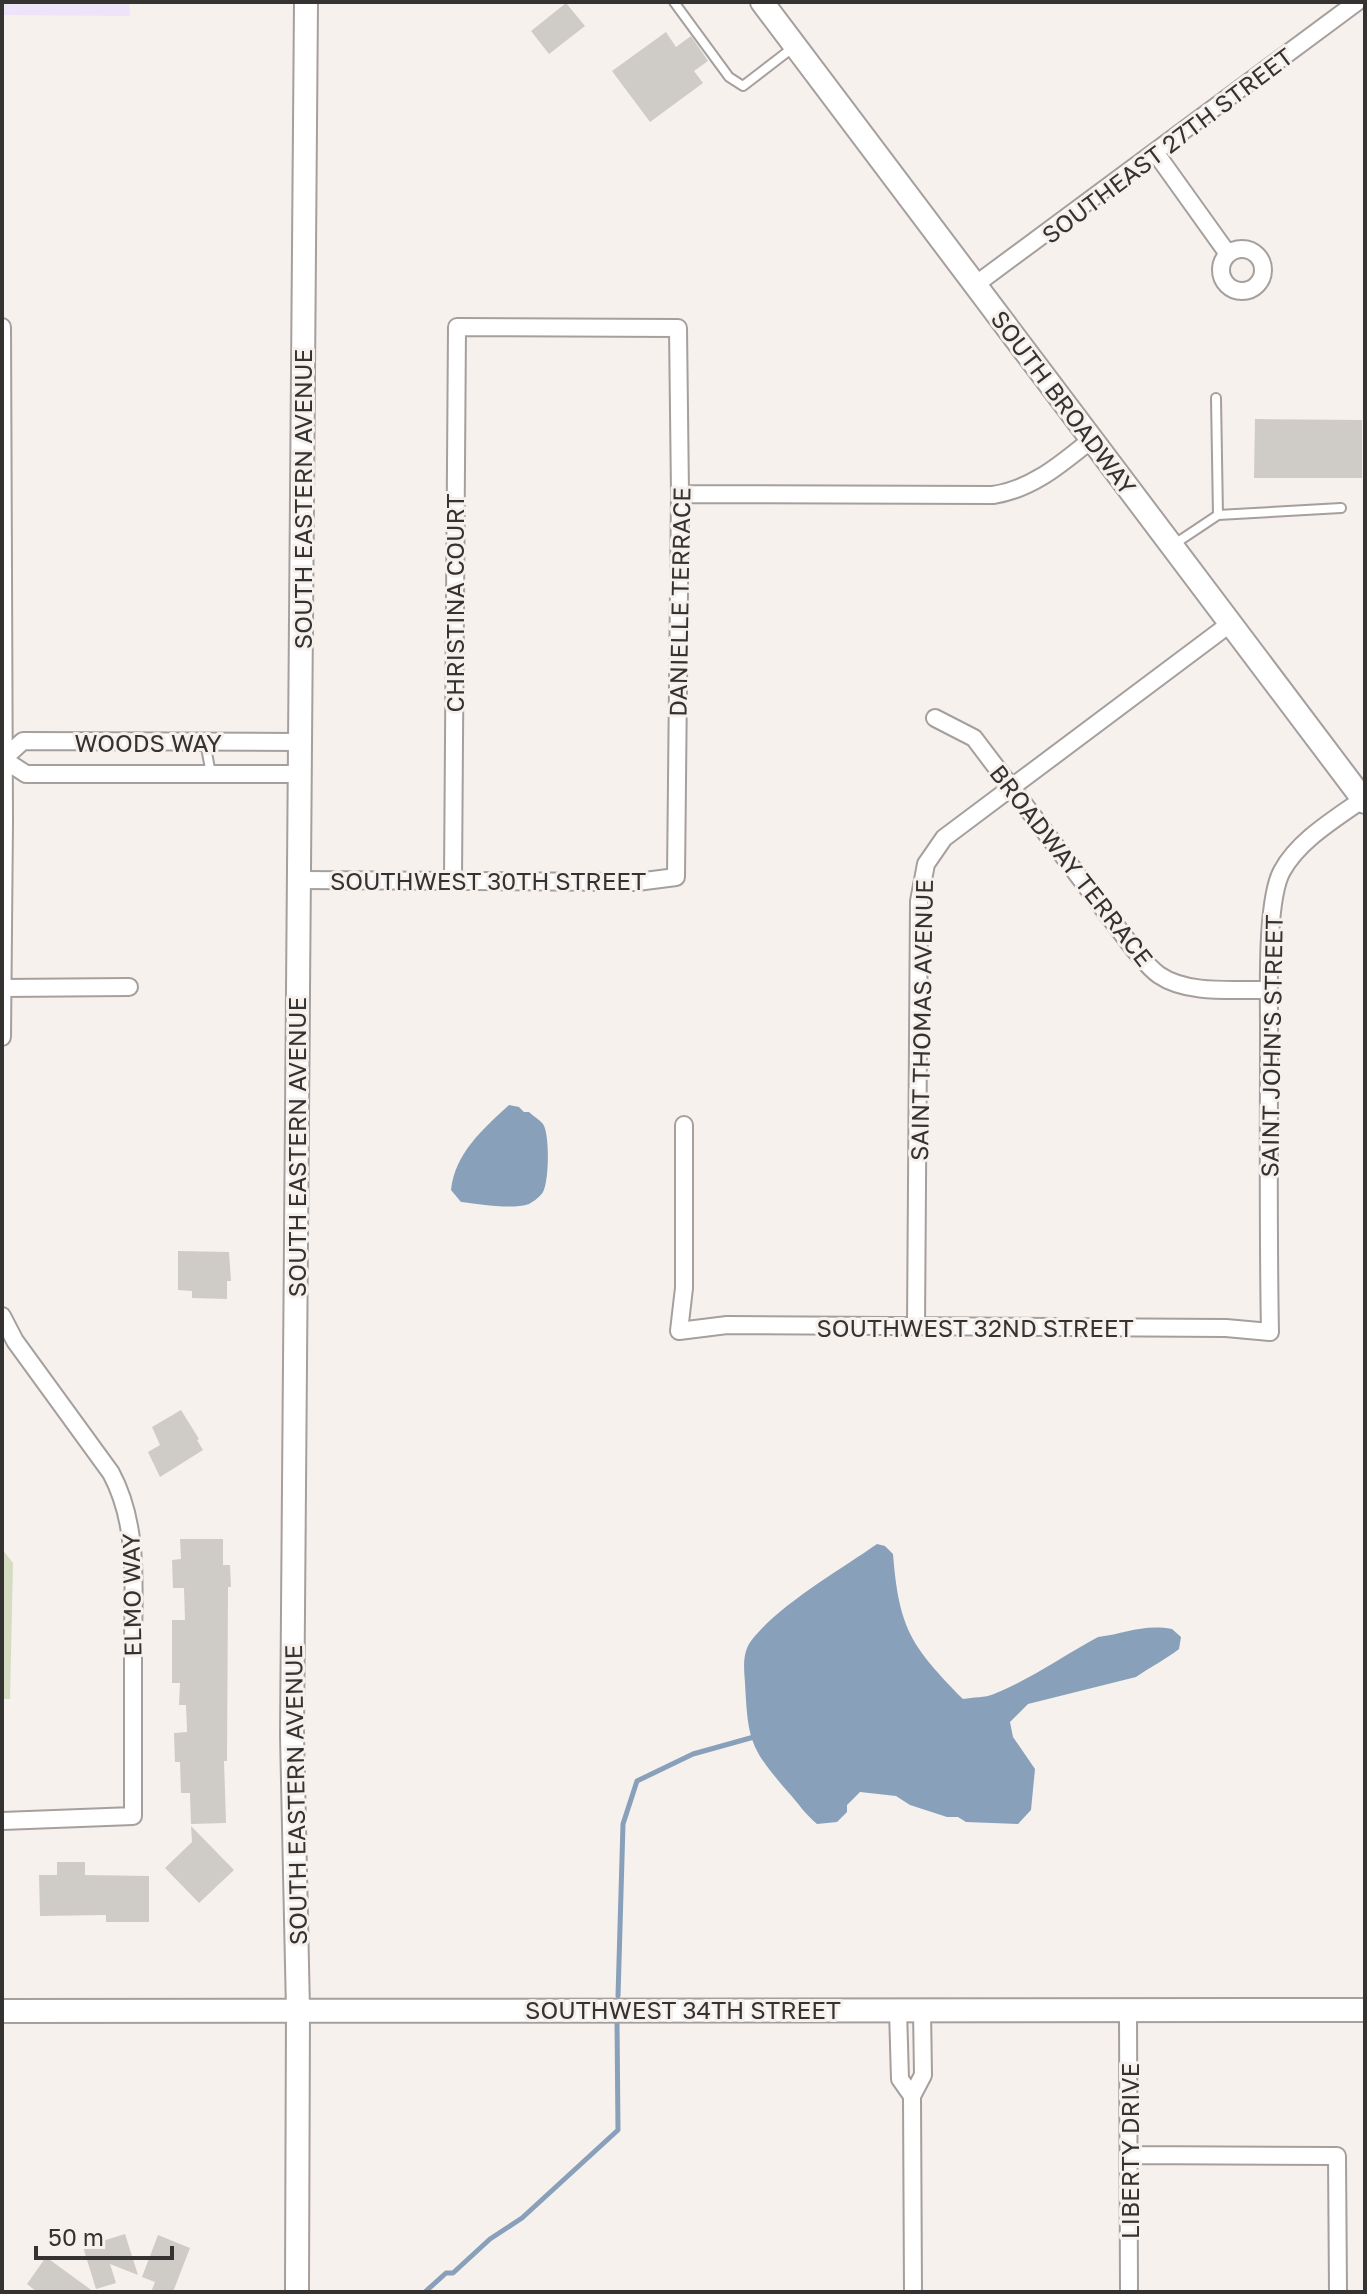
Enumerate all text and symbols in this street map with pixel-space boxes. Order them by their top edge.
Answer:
street label: SOUTHEAST 27TH STREET [1036,41,1298,249]
street label: SOUTH BROADWAY [985,304,1143,500]
street label: SOUTH EASTERN AVENUE [288,349,317,649]
street label: DANIELLE TERRACE [662,487,696,717]
street label: CHRISTINA COURT [440,493,469,712]
street label: WOODS WAY [74,728,222,757]
street label: BROADWAY TERRACE [984,758,1160,972]
street label: SOUTHWEST 30TH STREET [330,866,646,895]
street label: SAINT THOMAS AVENUE [904,879,938,1161]
street label: SAINT JOHN'S STREET [1254,914,1288,1178]
street label: SOUTH EASTERN AVENUE [282,997,311,1297]
street label: SOUTHWEST 32ND STREET [816,1313,1134,1342]
street label: ELMO WAY [115,1532,147,1657]
street label: SOUTH EASTERN AVENUE [278,1645,312,1945]
street label: SOUTHWEST 34TH STREET [525,1995,841,2024]
street label: LIBERTY DRIVE [1115,2063,1144,2239]
scale bar [36,2210,172,2260]
text: 50 m [48,2222,104,2251]

